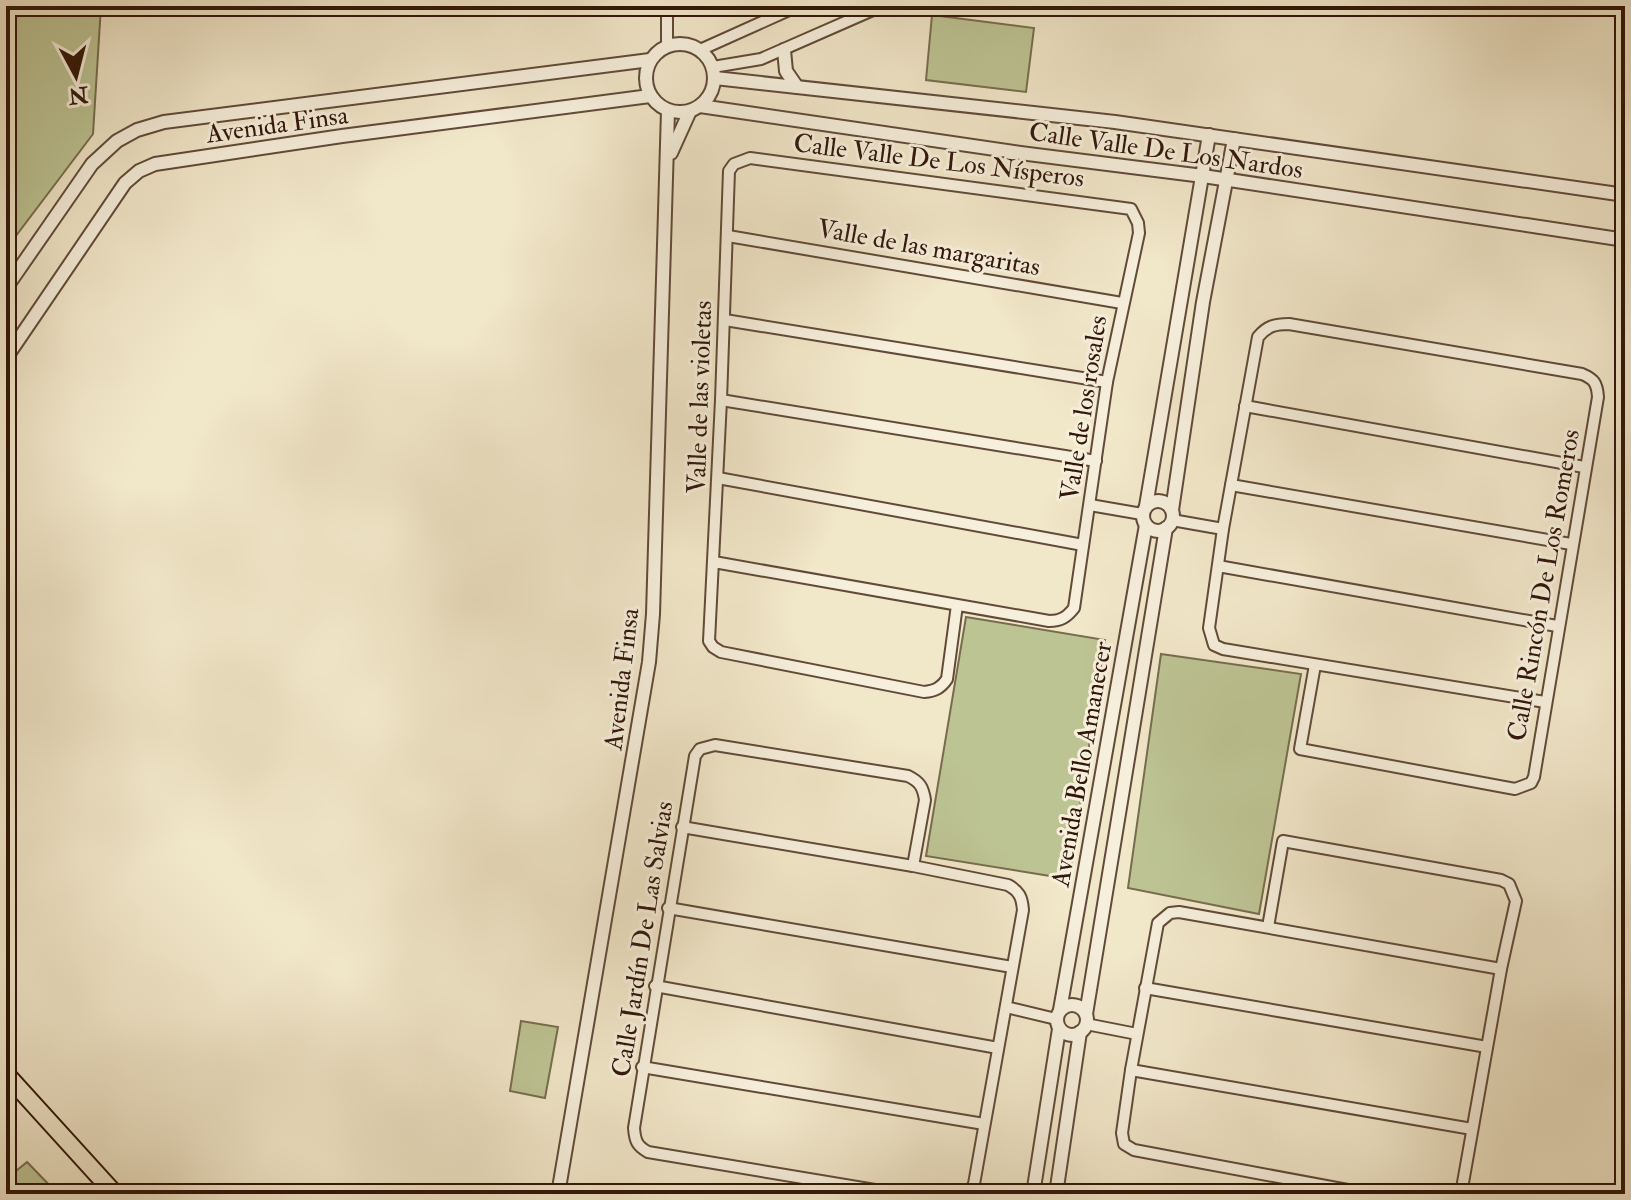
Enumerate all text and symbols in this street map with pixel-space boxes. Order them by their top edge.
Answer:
north arrow [36,36,116,116]
text: N [67,80,91,110]
street label: Avenida Finsa [203,99,350,151]
street label: Calle Valle De Los Nardos [1027,116,1305,186]
street label: Calle Valle De Los Nísperos [792,127,1086,196]
street label: Valle de las margaritas [815,213,1043,283]
street label: Valle de las violetas [681,300,719,494]
street label: Valle de los rosales [1054,313,1114,503]
street label: Calle Rincón De Los Romeros [1501,427,1587,744]
street label: Avenida Finsa [597,606,647,753]
street label: Avenida Bello Amanecer [1044,639,1119,890]
street label: Calle Jardín De Las Salvias [605,799,681,1079]

